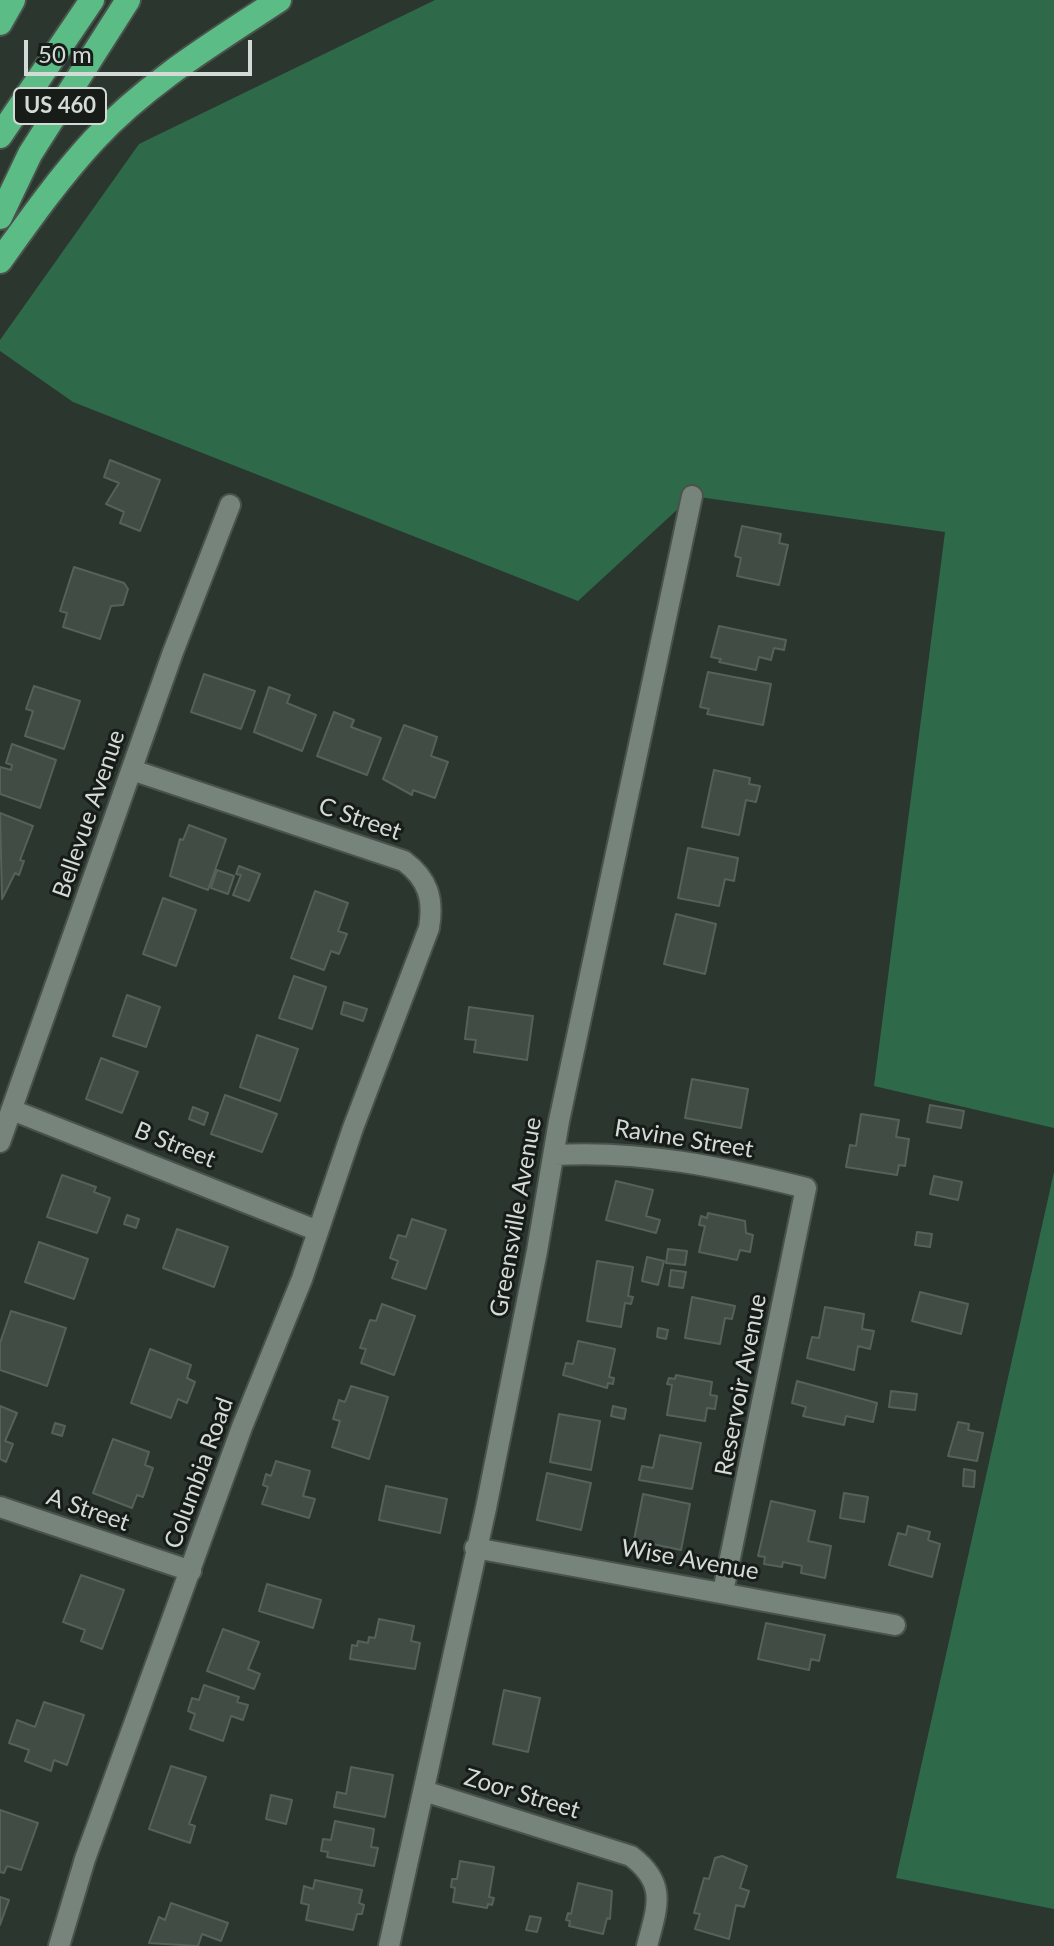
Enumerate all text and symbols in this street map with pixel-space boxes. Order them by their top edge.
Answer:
scale bar [28,24,256,74]
text: 50 m [38,39,92,68]
road number: US 460 [14,88,106,124]
street label: Bellevue Avenue [47,726,131,902]
street label: C Street [315,791,405,847]
street label: Ravine Street [613,1114,755,1164]
street label: Greensville Avenue [484,1115,548,1319]
street label: B Street [130,1116,220,1174]
street label: Reservoir Avenue [709,1292,773,1478]
street label: Columbia Road [158,1394,240,1552]
street label: A Street [43,1482,133,1538]
street label: Wise Avenue [619,1534,761,1586]
street label: Zoor Street [461,1763,583,1825]

